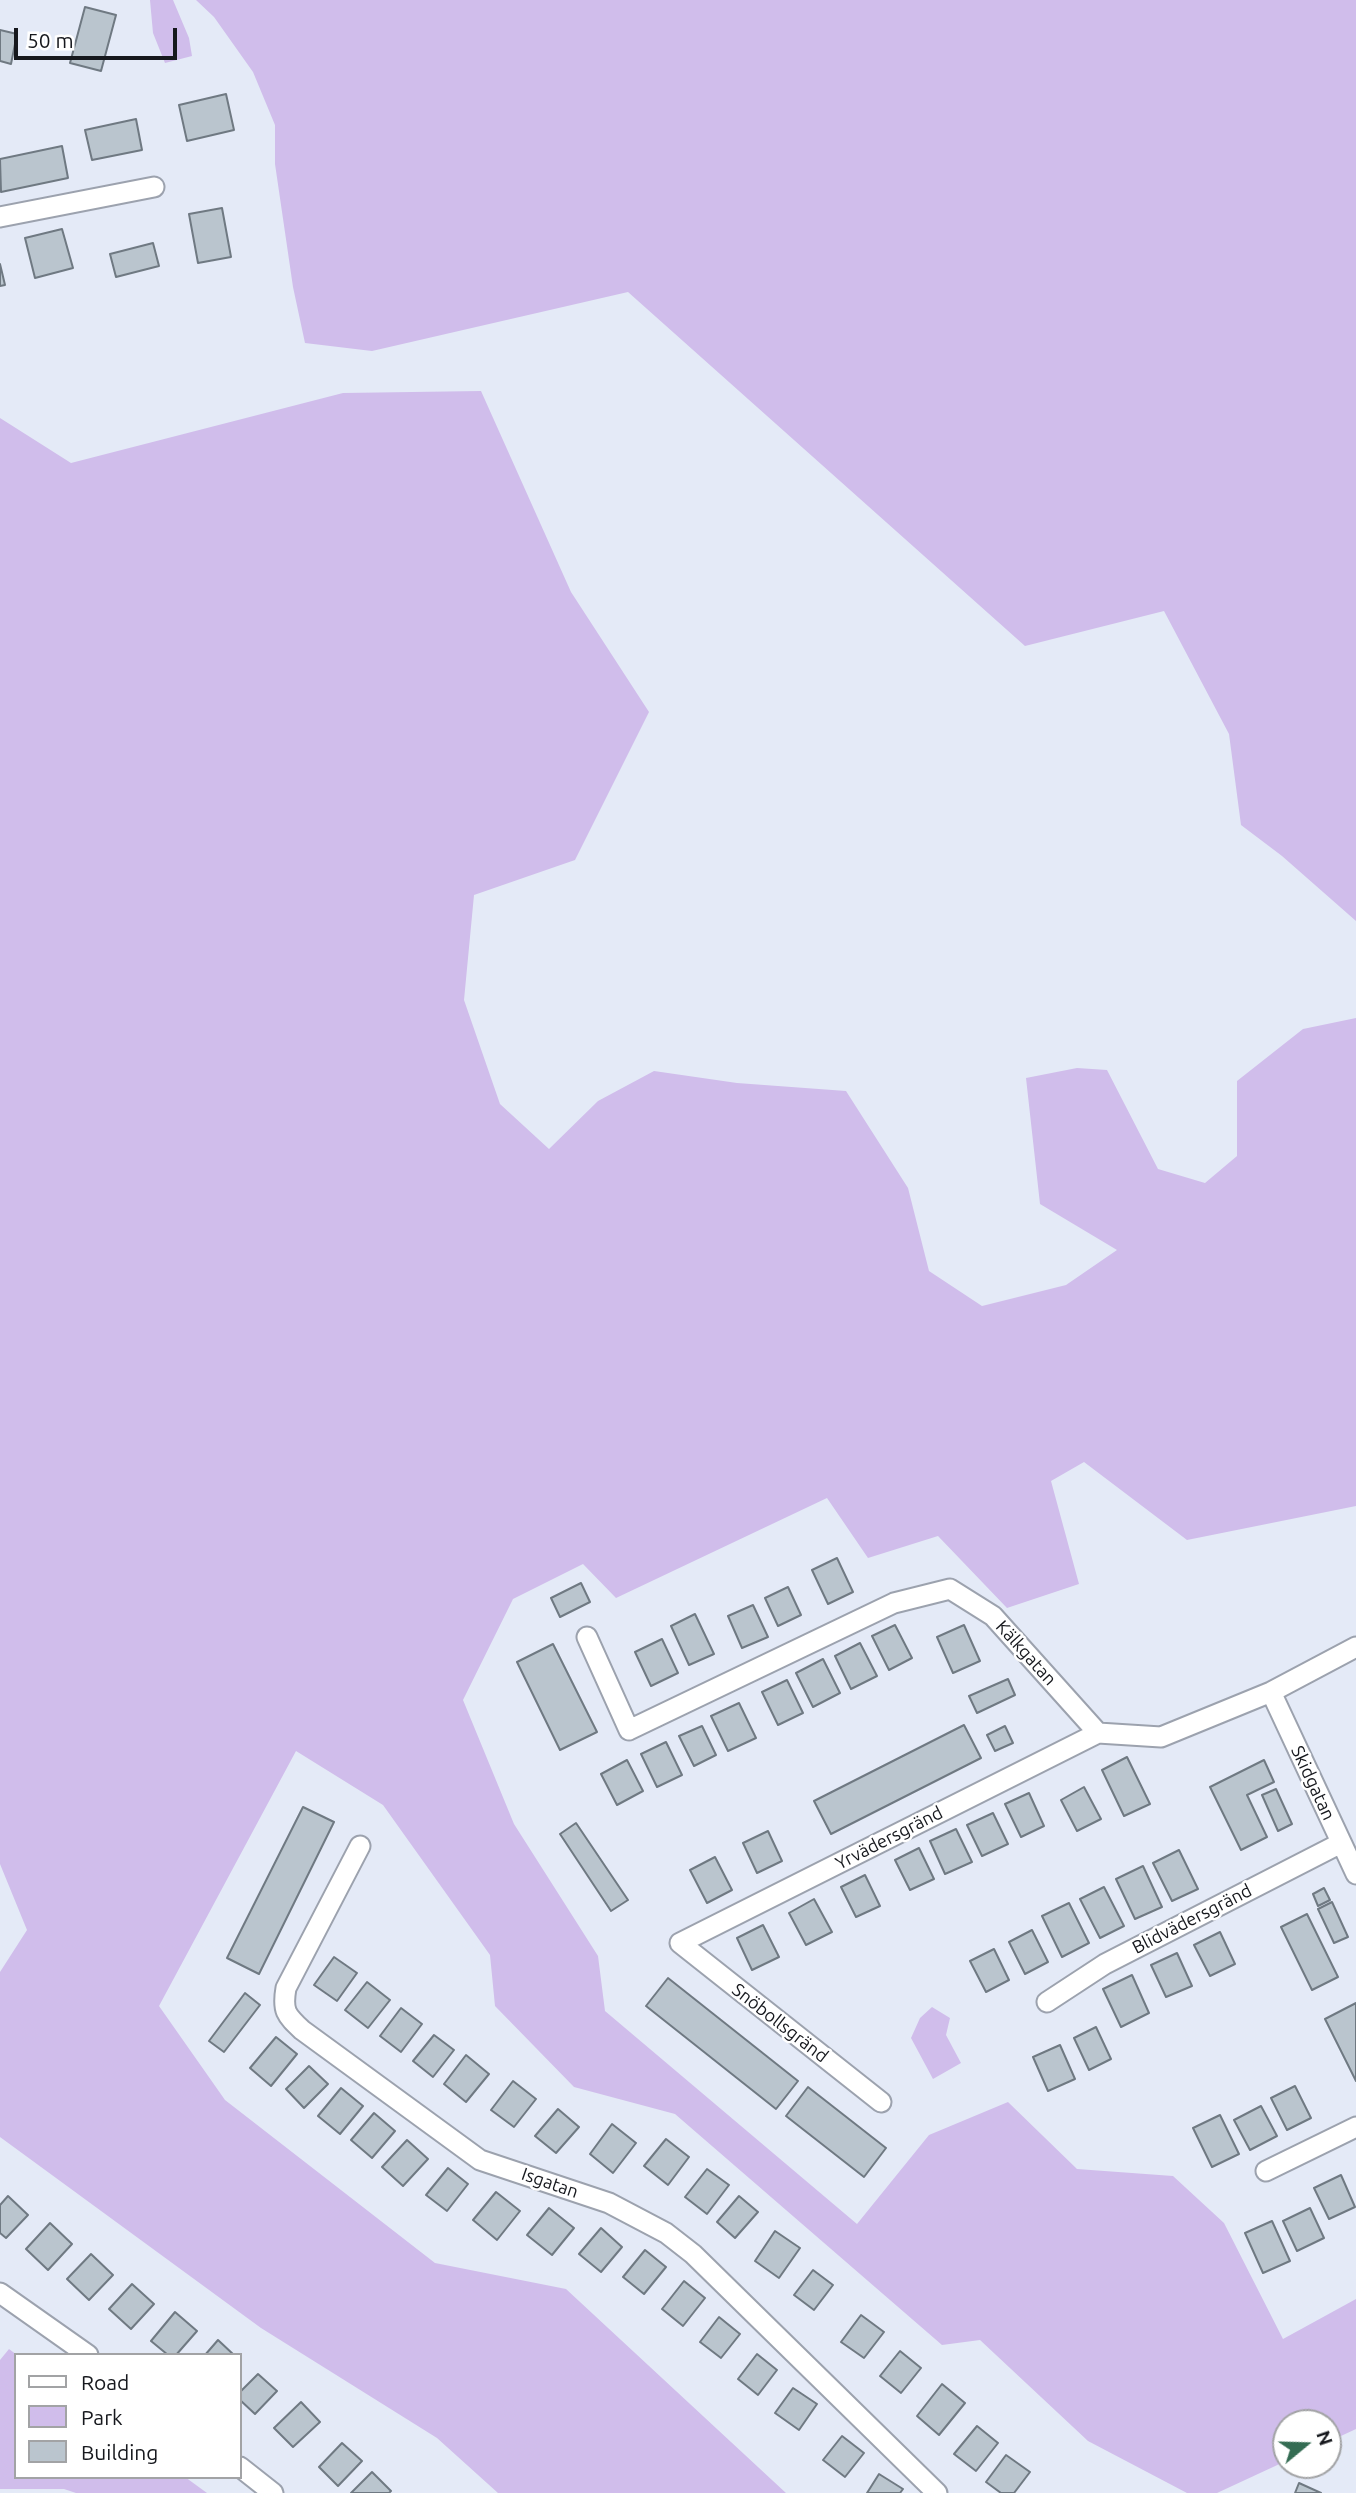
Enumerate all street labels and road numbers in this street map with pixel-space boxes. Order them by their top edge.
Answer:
street label: Kälkgatan [991,1616,1061,1690]
street label: Skidgatan [1286,1742,1340,1824]
street label: Yrvädersgränd [832,1802,946,1874]
street label: Blidvädersgränd [1129,1880,1255,1958]
street label: Snöbollsgränd [728,1979,832,2067]
street label: Isgatan [519,2163,581,2203]

